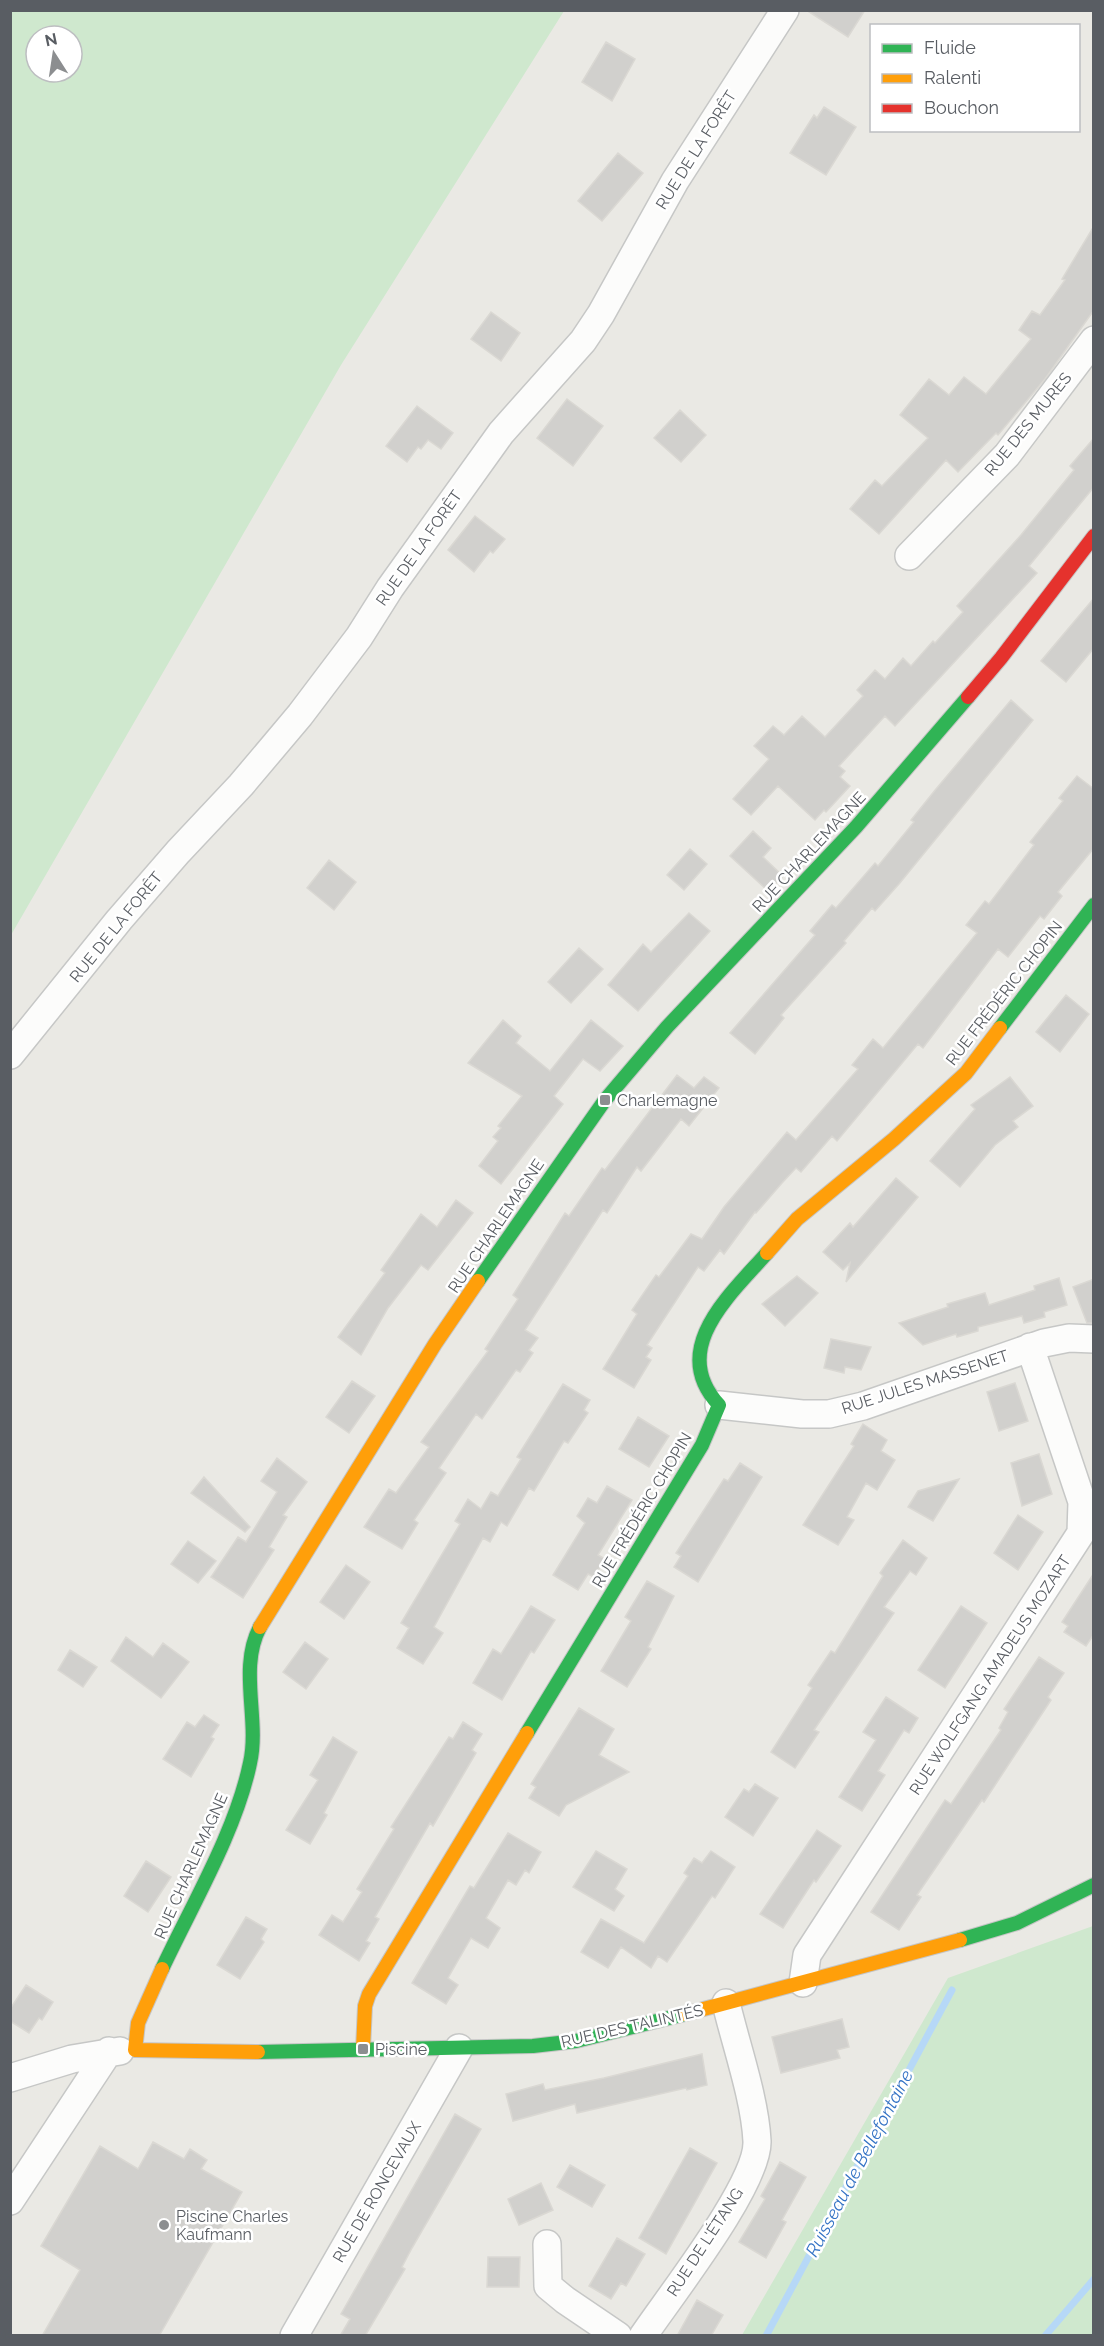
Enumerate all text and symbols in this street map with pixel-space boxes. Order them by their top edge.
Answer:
north arrow [24,24,84,84]
legend [870,24,1080,132]
text: N [43,29,59,50]
text: Fluide [924,37,976,58]
text: Ralenti [924,67,981,88]
street label: RUE DE LA FORÊT [651,86,740,213]
text: Bouchon [924,97,999,118]
street label: RUE DES MURES [981,368,1076,479]
street label: RUE DE LA FORÊT [371,486,466,609]
street label: RUE CHARLEMAGNE [748,788,870,916]
street label: RUE DE LA FORÊT [65,867,166,986]
street label: RUE FRÉDÉRIC CHOPIN [941,917,1066,1069]
place label: Charlemagne [617,1091,717,1110]
marker: Charlemagne [598,1093,612,1107]
street label: RUE CHARLEMAGNE [444,1155,548,1297]
street label: RUE JULES MASSENET [839,1346,1011,1418]
street label: RUE FRÉDÉRIC CHOPIN [587,1428,696,1591]
street label: RUE WOLFGANG AMADEUS MOZART [905,1551,1075,1798]
street label: RUE CHARLEMAGNE [150,1790,232,1942]
street label: RUE DES TALINTÉS [559,1999,705,2052]
place label: Piscine [375,2040,427,2059]
marker: Piscine [356,2042,370,2056]
water label: Ruisseau de Bellefontaine [801,2066,917,2260]
street label: RUE DE RONCEVAUX [329,2117,426,2266]
street label: RUE DE L'ÉTANG [662,2184,747,2300]
place label: Piscine Charles Kaufmann [176,2207,289,2244]
marker: Piscine Charles Kaufmann [157,2218,171,2232]

